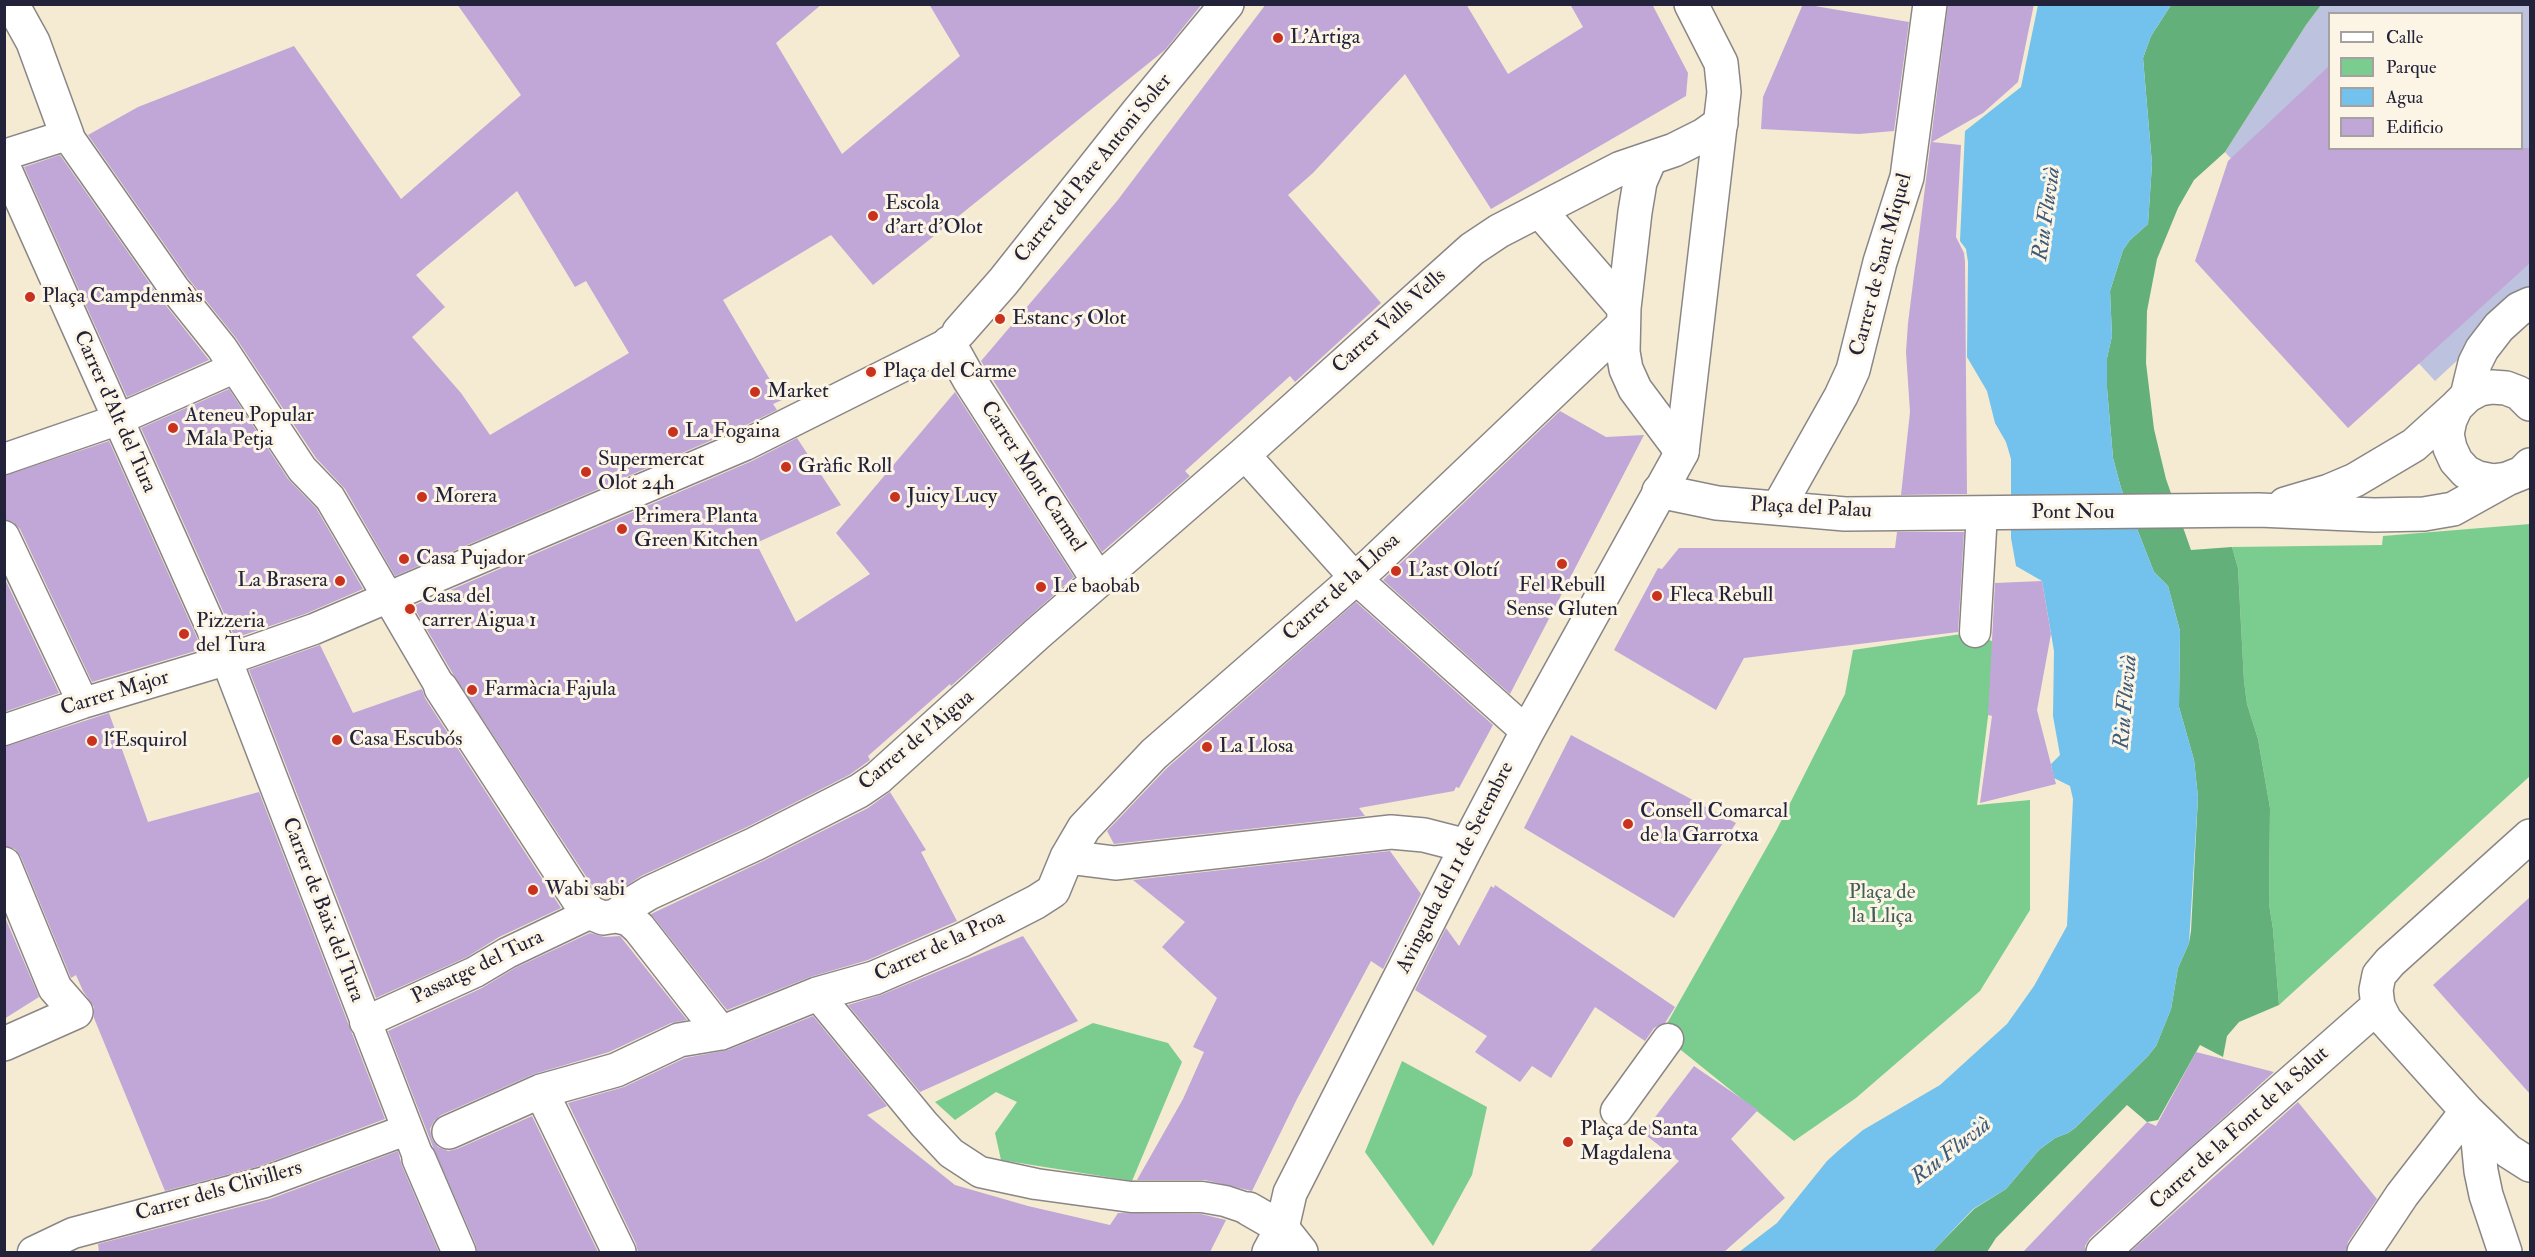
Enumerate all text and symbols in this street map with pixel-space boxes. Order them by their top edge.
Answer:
legend [2328,12,2523,150]
place label: L'Artiga [1290,25,1360,51]
text: Calle [2386,26,2423,49]
marker: L'Artiga [1271,31,1285,45]
text: Parque [2386,56,2436,79]
street label: Carrer del Pare Antoni Soler [1010,69,1178,269]
text: Agua [2386,86,2423,109]
text: Edificio [2386,116,2443,139]
water label: Riu Fluvià [2028,165,2068,263]
street label: Carrer de Sant Miquel [1845,171,1919,359]
place label: Escola d'art d'Olot [885,191,983,241]
marker: Escola d'art d'Olot [866,209,880,223]
street label: Carrer Valls Vells [1328,264,1452,380]
place label: Plaça Campdenmàs [42,284,203,310]
marker: Plaça Campdenmàs [23,290,37,304]
place label: Estanc 5 Olot [1012,306,1126,332]
marker: Estanc 5 Olot [993,312,1007,326]
street label: Carrer d'Alt del Tura [67,327,161,497]
place label: Plaça del Carme [883,359,1016,385]
marker: Plaça del Carme [864,365,878,379]
place label: Market [767,379,829,405]
marker: Market [748,385,762,399]
street label: Carrer Mont Carmel [974,397,1090,557]
place label: Ateneu Popular Mala Petja [185,403,314,453]
place label: La Fogaina [685,419,780,445]
marker: Ateneu Popular Mala Petja [166,421,180,435]
marker: La Fogaina [666,425,680,439]
place label: Supermercat Olot 24h [598,447,704,497]
place label: Gràfic Roll [798,454,892,480]
marker: Gràfic Roll [779,460,793,474]
marker: Supermercat Olot 24h [579,465,593,479]
place label: Morera [434,484,497,510]
place label: Juicy Lucy [907,484,997,510]
marker: Morera [415,490,429,504]
marker: Juicy Lucy [888,490,902,504]
street label: Plaça del Palau [1749,493,1873,525]
street label: Pont Nou [2031,500,2115,526]
place label: Primera Planta Green Kitchen [634,504,758,554]
marker: Primera Planta Green Kitchen [615,522,629,536]
street label: Carrer de la Llosa [1278,529,1406,647]
place label: Casa Pujador [416,546,525,572]
marker: Casa Pujador [397,552,411,566]
marker: Fel Rebull Sense Gluten [1555,557,1569,571]
place label: L'ast Olotí [1408,558,1498,584]
marker: L'ast Olotí [1389,564,1403,578]
place label: La Brasera [237,568,328,594]
place label: Fel Rebull Sense Gluten [1506,573,1618,623]
marker: La Brasera [333,574,347,588]
place label: Le baobab [1053,574,1140,600]
marker: Le baobab [1034,580,1048,594]
place label: Fleca Rebull [1669,583,1773,609]
place label: Casa del carrer Aigua 1 [422,584,537,634]
marker: Fleca Rebull [1650,589,1664,603]
marker: Casa del carrer Aigua 1 [403,602,417,616]
place label: Pizzeria del Tura [196,609,266,659]
marker: Pizzeria del Tura [177,627,191,641]
water label: Riu Fluvià [2110,654,2144,750]
street label: Carrer Major [58,666,172,722]
place label: Farmàcia Fajula [484,677,616,703]
marker: Farmàcia Fajula [465,683,479,697]
street label: Carrer de l'Aigua [854,685,980,797]
place label: Casa Escubós [349,727,462,753]
place label: l‘Esquirol [104,728,187,754]
marker: Casa Escubós [330,733,344,747]
marker: l‘Esquirol [85,734,99,748]
place label: La Llosa [1219,734,1294,760]
marker: La Llosa [1200,740,1214,754]
street label: Avinguda del 11 de Setembre [1392,758,1520,978]
place label: Consell Comarcal de la Garrotxa [1640,799,1788,849]
street label: Carrer de Baix del Tura [275,814,369,1006]
marker: Consell Comarcal de la Garrotxa [1621,817,1635,831]
place label: Wabi sabi [545,877,625,903]
park label: Plaça de la Lliça [1849,880,1915,930]
marker: Wabi sabi [526,883,540,897]
street label: Carrer de la Proa [871,906,1009,988]
street label: Passatge del Tura [408,925,548,1011]
street label: Carrer de la Font de la Salut [2145,1042,2335,1216]
water label: Riu Fluvià [1907,1113,1997,1191]
place label: Plaça de Santa Magdalena [1580,1117,1698,1167]
marker: Plaça de Santa Magdalena [1561,1135,1575,1149]
street label: Carrer dels Clivillers [133,1156,305,1228]

